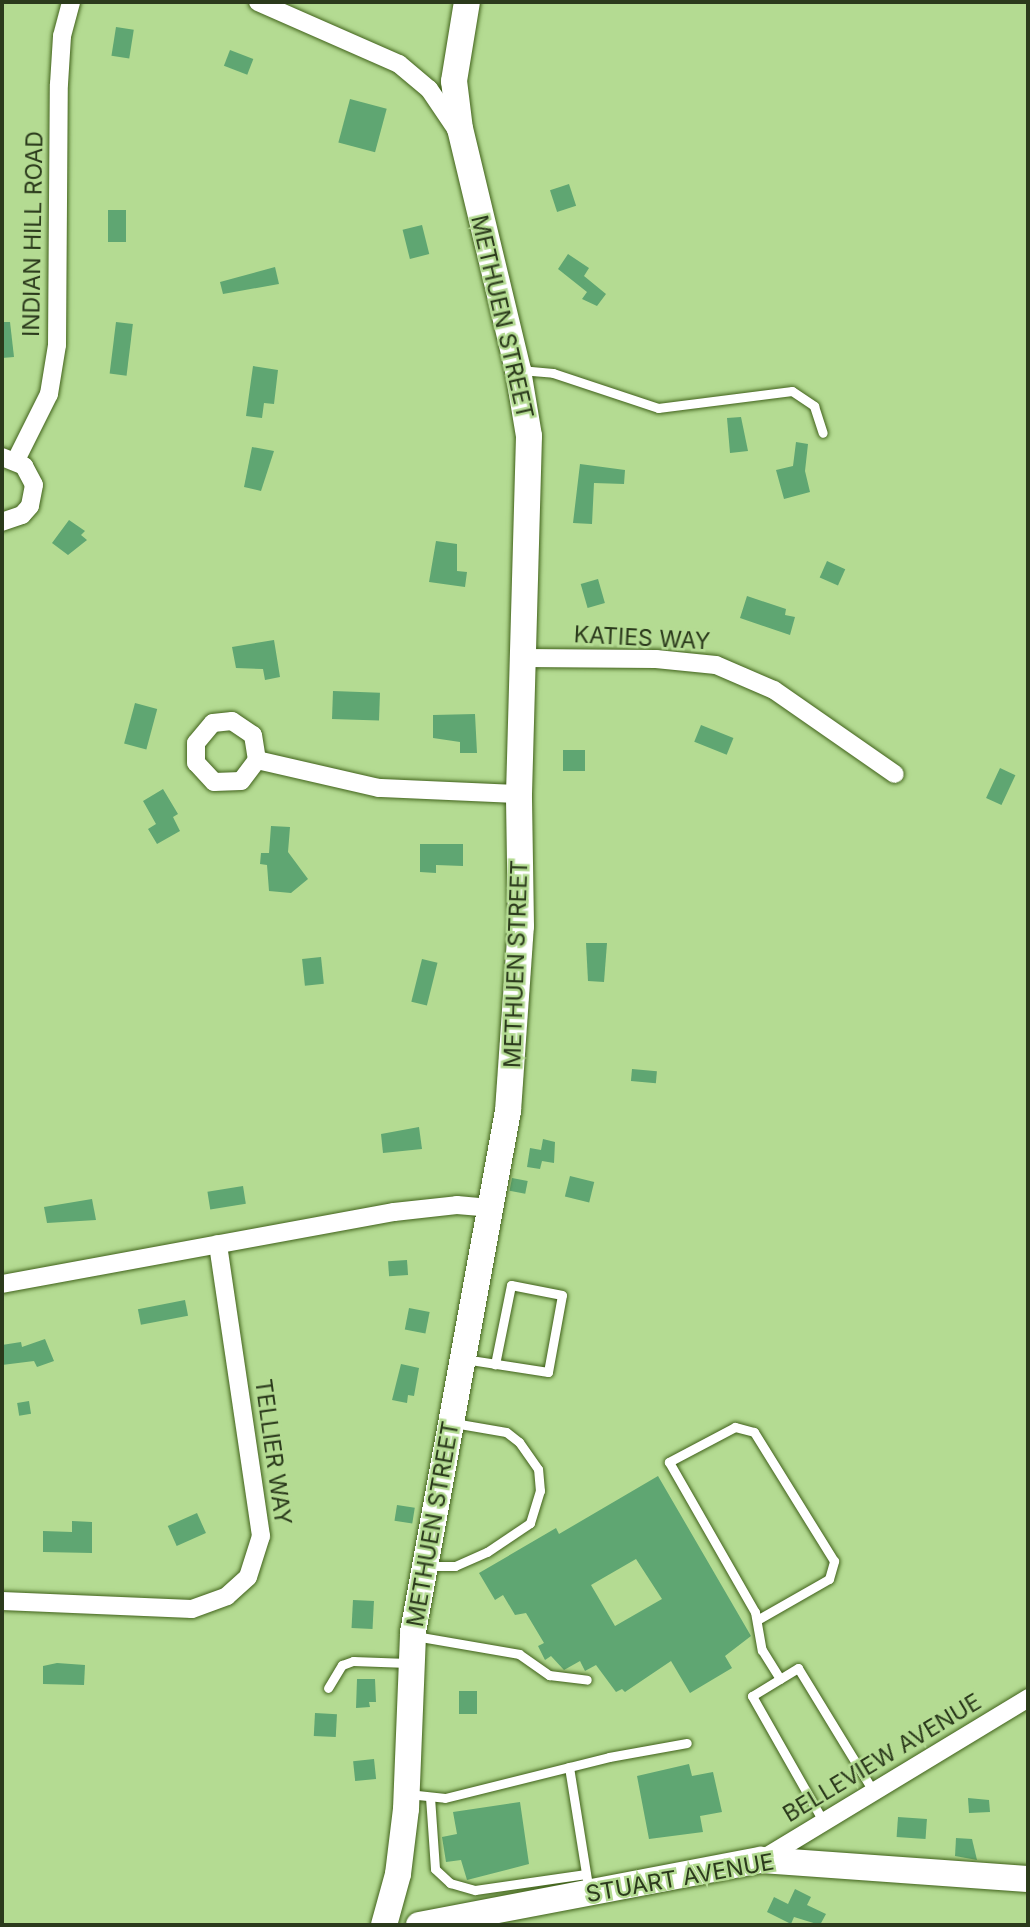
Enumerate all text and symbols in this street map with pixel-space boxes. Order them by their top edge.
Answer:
street label: INDIAN HILL ROAD [17,131,49,337]
street label: METHUEN STREET [465,212,539,422]
street label: KATIES WAY [573,621,711,655]
street label: METHUEN STREET [499,859,533,1069]
street label: TELLIER WAY [249,1377,297,1527]
street label: METHUEN STREET [401,1419,465,1629]
street label: BELLEVIEW AVENUE [778,1688,986,1828]
street label: STUART AVENUE [584,1848,776,1908]

